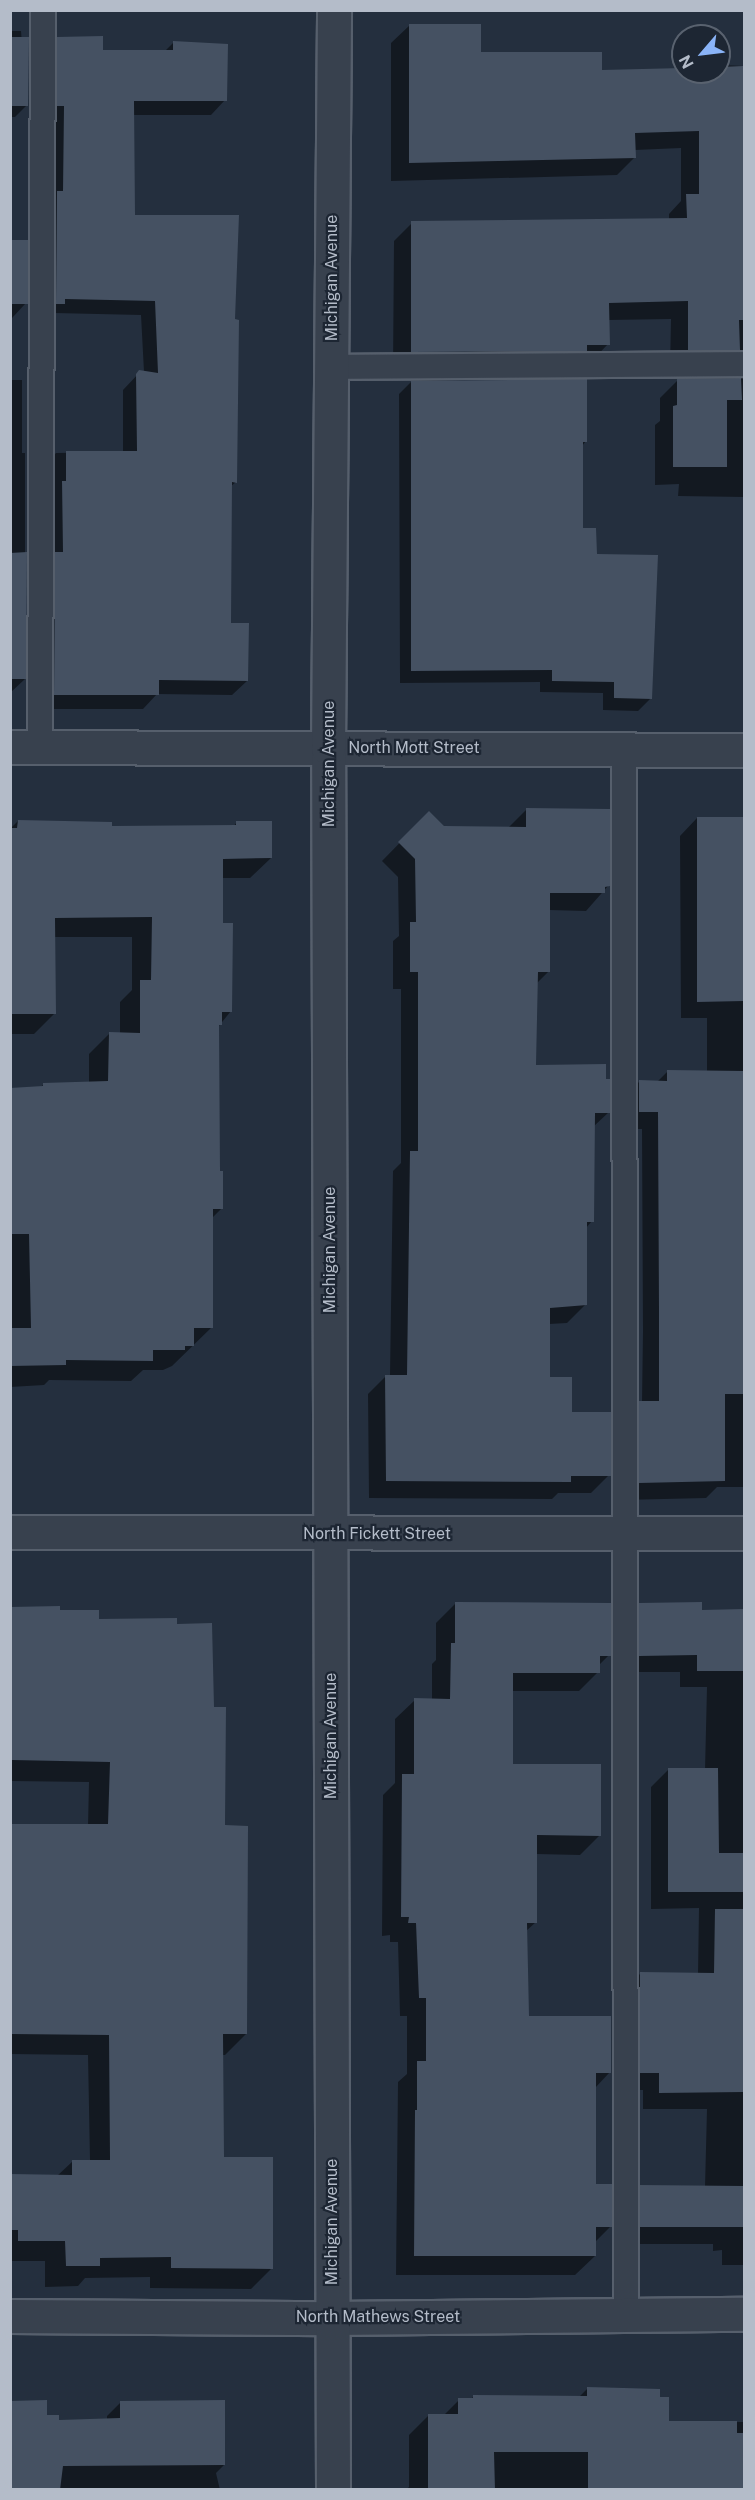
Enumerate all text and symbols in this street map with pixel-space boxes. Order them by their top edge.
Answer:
north arrow [671,24,731,84]
text: N [675,52,698,72]
street label: Michigan Avenue [322,215,342,341]
street label: Michigan Avenue [319,701,339,827]
street label: North Mott Street [348,738,480,758]
street label: Michigan Avenue [320,1187,340,1313]
street label: North Fickett Street [303,1524,451,1544]
street label: Michigan Avenue [321,1673,341,1799]
street label: Michigan Avenue [322,2159,342,2285]
street label: North Mathews Street [296,2307,460,2327]

